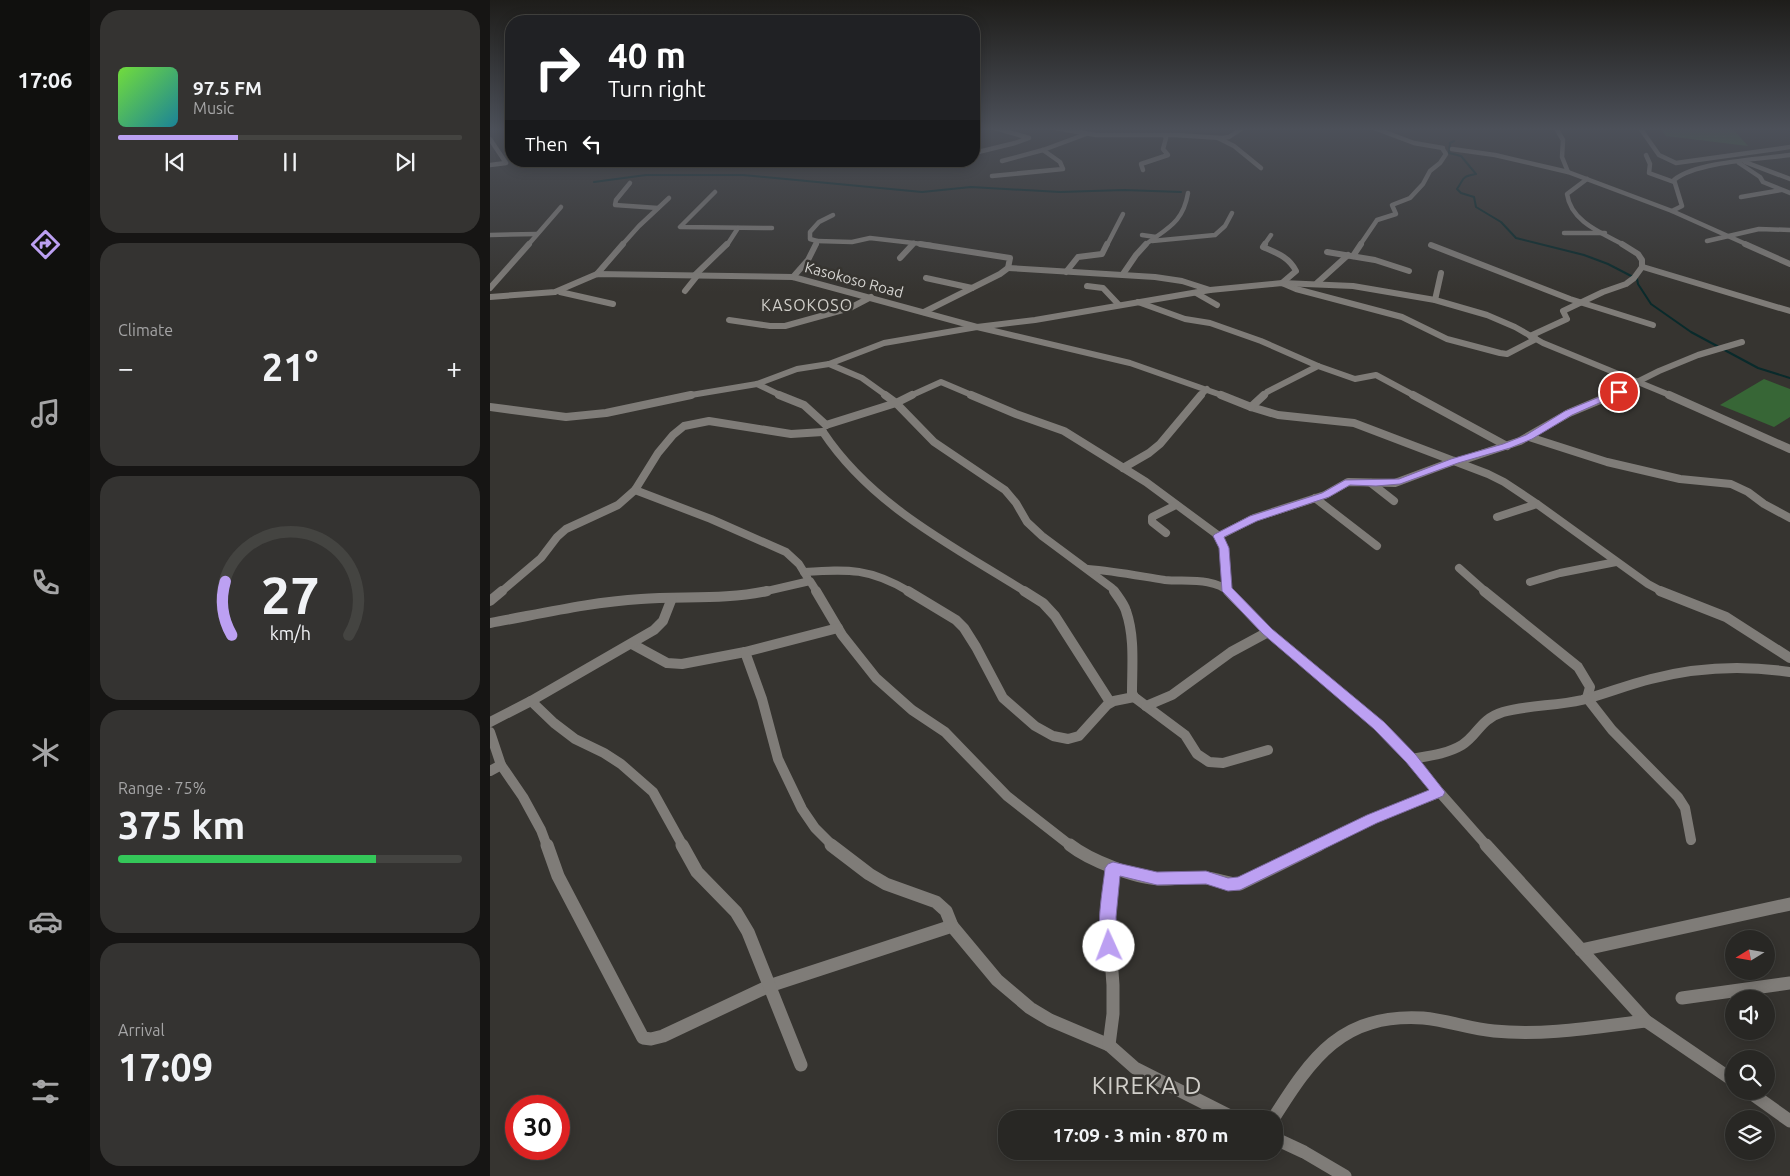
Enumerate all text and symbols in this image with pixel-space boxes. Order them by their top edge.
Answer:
icon: right [525,35,590,100]
text: 40 m [608,35,686,75]
text: 17:06 [17,67,73,92]
text: Turn right [608,76,706,101]
text: 97.5 FM [193,77,262,99]
text: Music [193,99,234,117]
icon: left [578,130,606,158]
text: Then [525,133,568,155]
icon: previous [161,148,189,176]
icon: pause [276,148,304,176]
icon: next [391,148,419,176]
icon: directions [28,227,63,262]
street label: Kasokoso Road [803,258,905,301]
district label: KASOKOSO [761,296,853,314]
text: Climate [118,321,173,339]
text: 21° [262,346,318,388]
text: − [118,352,134,383]
text: + [446,352,462,383]
pin [1598,371,1640,413]
icon: arrive [1605,378,1633,406]
icon: music [28,396,63,431]
icon: phone [28,565,63,600]
text: 27 [261,566,319,624]
text: km/h [269,623,311,643]
icon: climate [28,735,63,770]
text: Range · 75% [118,779,206,797]
text: 375 km [118,804,245,846]
icon: car [28,904,63,939]
position arrow [1082,919,1134,971]
north arrow [1725,930,1775,980]
map controls [1725,930,1775,1160]
button: sound [1725,990,1775,1040]
text: Arrival [118,1021,165,1039]
text: 17:09 [118,1046,213,1088]
button: search [1725,1050,1775,1100]
district label: KIREKA D [1092,1072,1202,1099]
icon: filters [28,1074,63,1109]
speed limit sign: 30 [505,1095,570,1160]
button: layers [1725,1110,1775,1160]
text: 17:09 · 3 min · 870 m [1053,1124,1228,1146]

